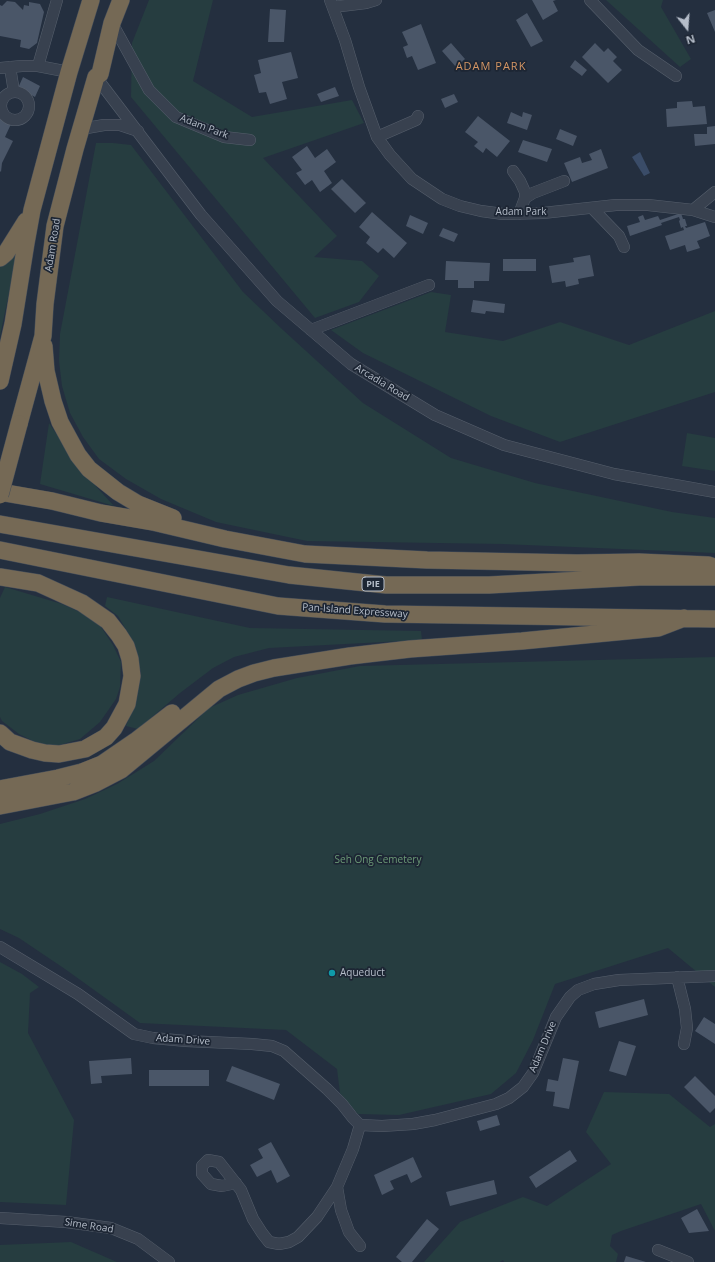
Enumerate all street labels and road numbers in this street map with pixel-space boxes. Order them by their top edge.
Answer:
street label: Adam Park [178,112,230,142]
street label: Adam Park [496,206,546,218]
street label: Adam Road [43,218,63,272]
street label: Arcadia Road [353,362,411,404]
road number: PIE [362,577,384,591]
street label: Pan-Island Expressway [302,601,408,621]
street label: Adam Drive [527,1020,559,1074]
street label: Adam Drive [155,1032,211,1048]
street label: Sime Road [64,1216,114,1236]

